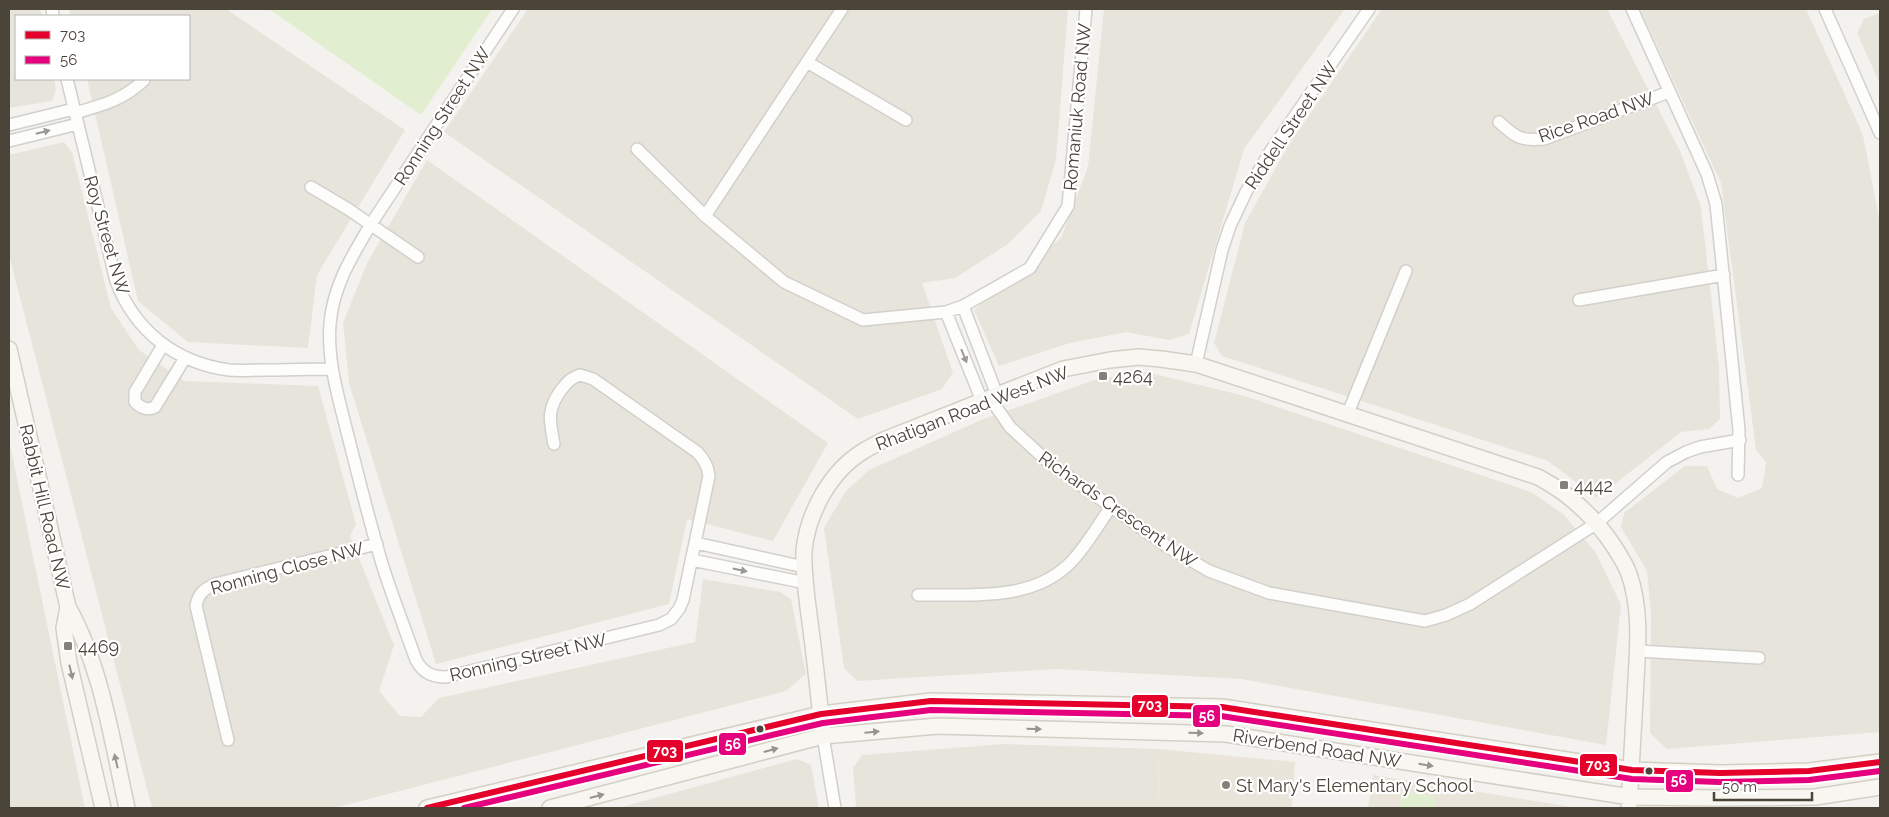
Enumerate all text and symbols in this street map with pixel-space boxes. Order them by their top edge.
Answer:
legend [15,15,190,80]
street label: Romaniuk Road NW [1059,22,1095,192]
text: 703 [60,26,85,44]
street label: Ronning Street NW [389,43,495,189]
text: 56 [60,51,77,69]
street label: Riddell Street NW [1240,57,1342,193]
street label: Rice Road NW [1535,87,1657,147]
one-way arrow [36,128,51,136]
street label: Roy Street NW [80,173,134,297]
one-way arrow [960,349,968,363]
street label: Rhatigan Road West NW [872,361,1072,455]
place label: 4264 [1113,366,1153,387]
marker: 4264 [1097,370,1109,382]
street label: Rabbit Hill Road NW [16,422,74,592]
street label: Richards Crescent NW [1035,446,1201,572]
place label: 4442 [1574,475,1613,496]
marker: 4442 [1558,479,1570,491]
street label: Ronning Close NW [208,537,366,599]
one-way arrow [732,566,748,574]
street label: Ronning Street NW [447,629,609,685]
place label: 4469 [78,636,119,657]
marker: 4469 [62,640,74,652]
one-way arrow [67,665,75,681]
line badge: 703 [1131,694,1169,718]
text: 703 [1138,697,1162,713]
line badge: 56 [1192,704,1221,728]
text: 56 [1199,708,1215,724]
unlabelled marker [755,724,765,734]
street label: Riverbend Road NW [1231,724,1403,772]
one-way arrow [1026,725,1042,733]
one-way arrow [864,727,880,735]
one-way arrow [1188,730,1204,738]
line badge: 56 [718,732,747,756]
text: 56 [725,736,741,752]
line badge: 703 [646,739,684,763]
text: 703 [653,743,677,759]
one-way arrow [763,745,778,753]
one-way arrow [112,753,120,768]
line badge: 703 [1579,753,1618,777]
text: 703 [1586,757,1610,773]
one-way arrow [1419,762,1435,770]
unlabelled marker [1644,766,1654,776]
line badge: 56 [1665,769,1694,793]
scale bar [1714,770,1812,802]
text: 56 [1671,772,1687,788]
place label: St Mary's Elementary School [1236,775,1473,796]
text: 50 m [1722,778,1757,796]
marker: St Mary's Elementary School [1220,779,1232,791]
one-way arrow [589,792,604,800]

